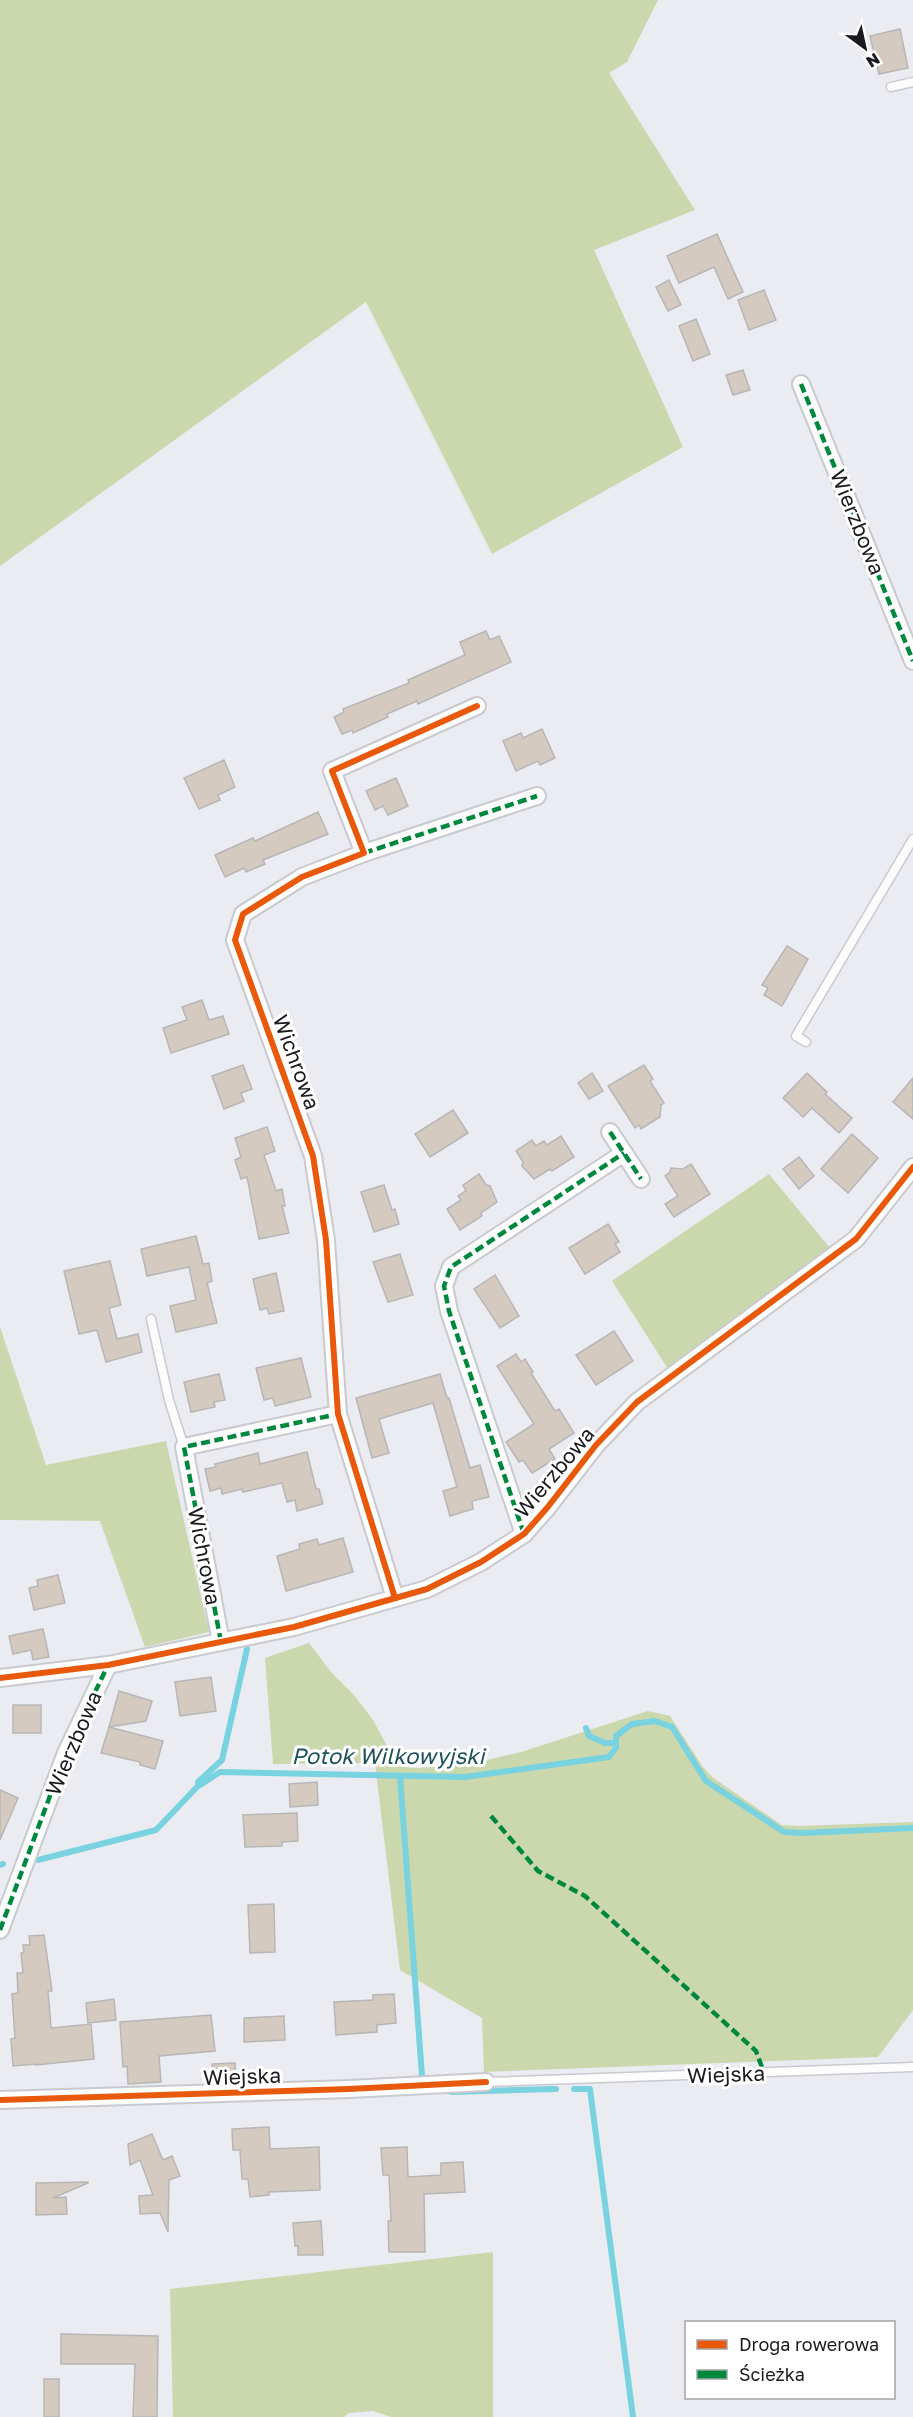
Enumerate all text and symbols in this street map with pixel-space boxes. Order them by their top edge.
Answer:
north arrow [835,18,895,78]
text: N [863,49,884,72]
street label: Wierzbowa [825,466,891,578]
street label: Wichrowa [268,1011,326,1113]
street label: Wierzbowa [508,1421,600,1523]
street label: Wichrowa [183,1505,227,1607]
street label: Wierzbowa [39,1687,107,1799]
water label: Potok Wilkowyjski [292,1742,488,1769]
street label: Wiejska [686,2060,766,2088]
street label: Wiejska [202,2062,282,2090]
legend [685,2321,895,2399]
text: Droga rowerowa [739,2333,879,2355]
text: Ścieżka [739,2363,805,2385]

